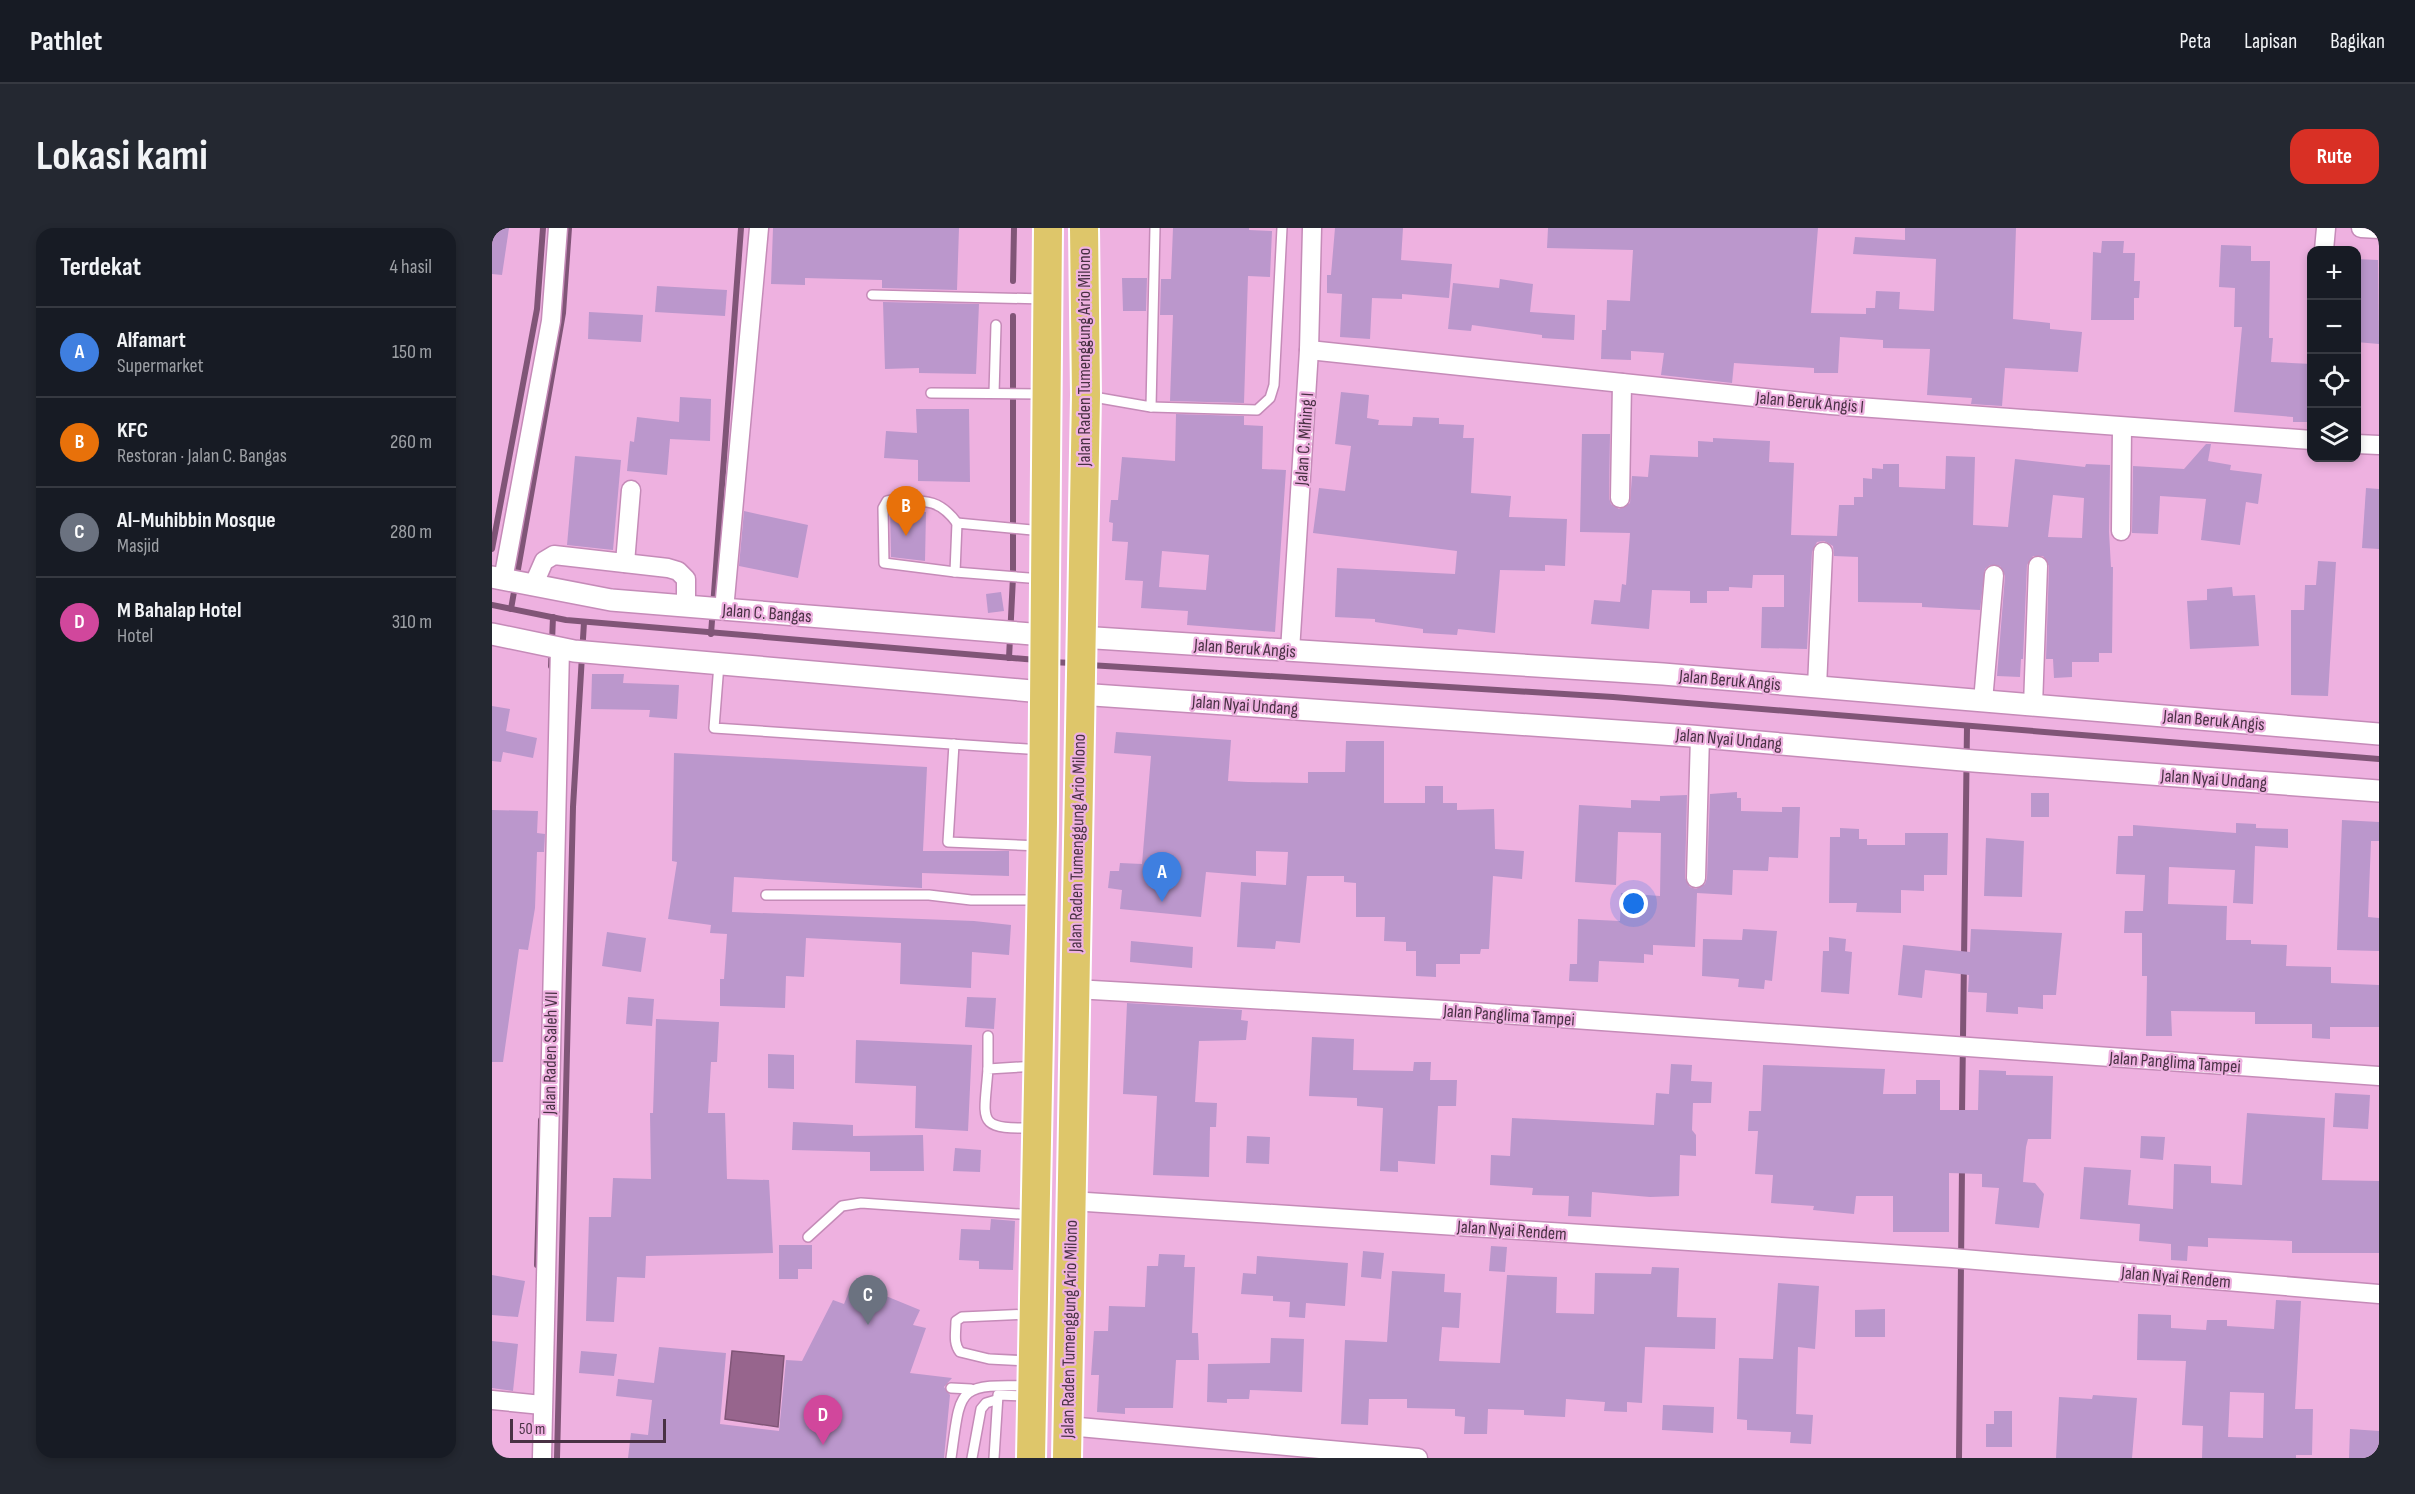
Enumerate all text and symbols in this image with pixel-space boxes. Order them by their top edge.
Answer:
text: Pathlet [30,25,102,58]
text: Peta [2180,29,2211,54]
text: Lapisan [2244,29,2297,54]
text: Bagikan [2330,29,2385,54]
button: Rute [2290,129,2379,184]
text: Lokasi kami [36,131,208,182]
map controls [2307,246,2361,462]
button: + [2307,246,2361,300]
street label: Jalan Raden Tumenggung Ario Milono [1074,248,1095,467]
text: Terdekat [60,252,141,283]
text: 4 hasil [390,255,432,279]
button: − [2307,300,2361,354]
text: Alfamart [117,327,186,354]
text: A [75,340,84,364]
text: 150 m [392,340,432,364]
text: Supermarket [117,354,204,378]
button: locate [2307,354,2361,408]
street label: Jalan Beruk Angis I [1754,387,1865,418]
street label: Jalan C. Mihing I [1291,392,1318,487]
button: layers [2307,408,2361,462]
text: KFC [117,417,148,444]
text: B [75,430,84,454]
text: 260 m [390,430,432,454]
text: Restoran · Jalan C. Bangas [117,444,287,468]
pin: B [886,486,926,536]
text: Al-Muhibbin Mosque [117,507,276,534]
text: C [74,520,85,544]
text: 280 m [390,520,432,544]
text: Masjid [117,534,159,558]
text: M Bahalap Hotel [117,597,241,624]
street label: Jalan C. Bangas [721,600,812,627]
text: D [74,610,85,634]
text: 310 m [392,610,432,634]
text: Hotel [117,624,153,648]
street label: Jalan Beruk Angis [1192,634,1297,663]
street label: Jalan Beruk Angis [1677,666,1782,695]
street label: Jalan Nyai Undang [1190,691,1299,720]
street label: Jalan Beruk Angis [2161,706,2266,735]
street label: Jalan Nyai Undang [1674,724,1783,755]
street label: Jalan Raden Tumenggung Ario Milono [1065,734,1090,953]
street label: Jalan Nyai Undang [2159,765,2268,794]
pin: A [1142,852,1182,902]
your location [1619,889,1648,918]
street label: Jalan Raden Saleh VII [539,991,562,1116]
street label: Jalan Panglima Tampei [1442,1000,1575,1031]
street label: Jalan Panglima Tampei [2108,1047,2241,1078]
street label: Jalan Nyai Rendem [1455,1216,1567,1245]
street label: Jalan Raden Tumenggung Ario Milono [1057,1220,1082,1439]
street label: Jalan Nyai Rendem [2119,1262,2232,1293]
pin: C [848,1276,887,1325]
pin: D [804,1396,842,1445]
scale bar [510,1416,666,1444]
text: 50 m [519,1420,545,1439]

